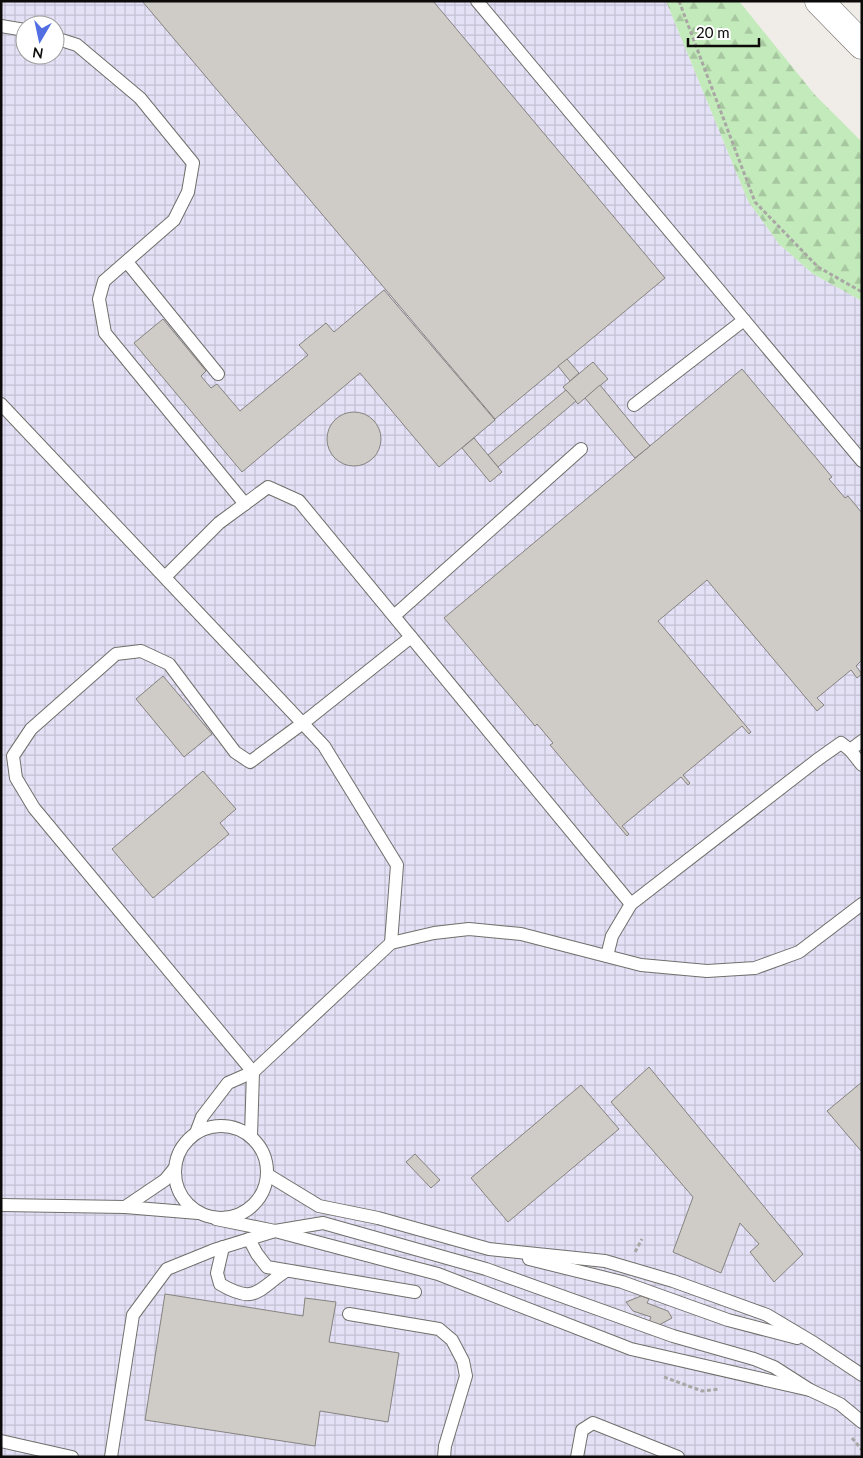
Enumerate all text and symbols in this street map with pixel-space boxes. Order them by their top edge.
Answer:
north arrow [15,15,65,65]
scale bar [688,15,759,47]
text: 20 m [696,23,730,41]
text: N [31,44,45,63]

